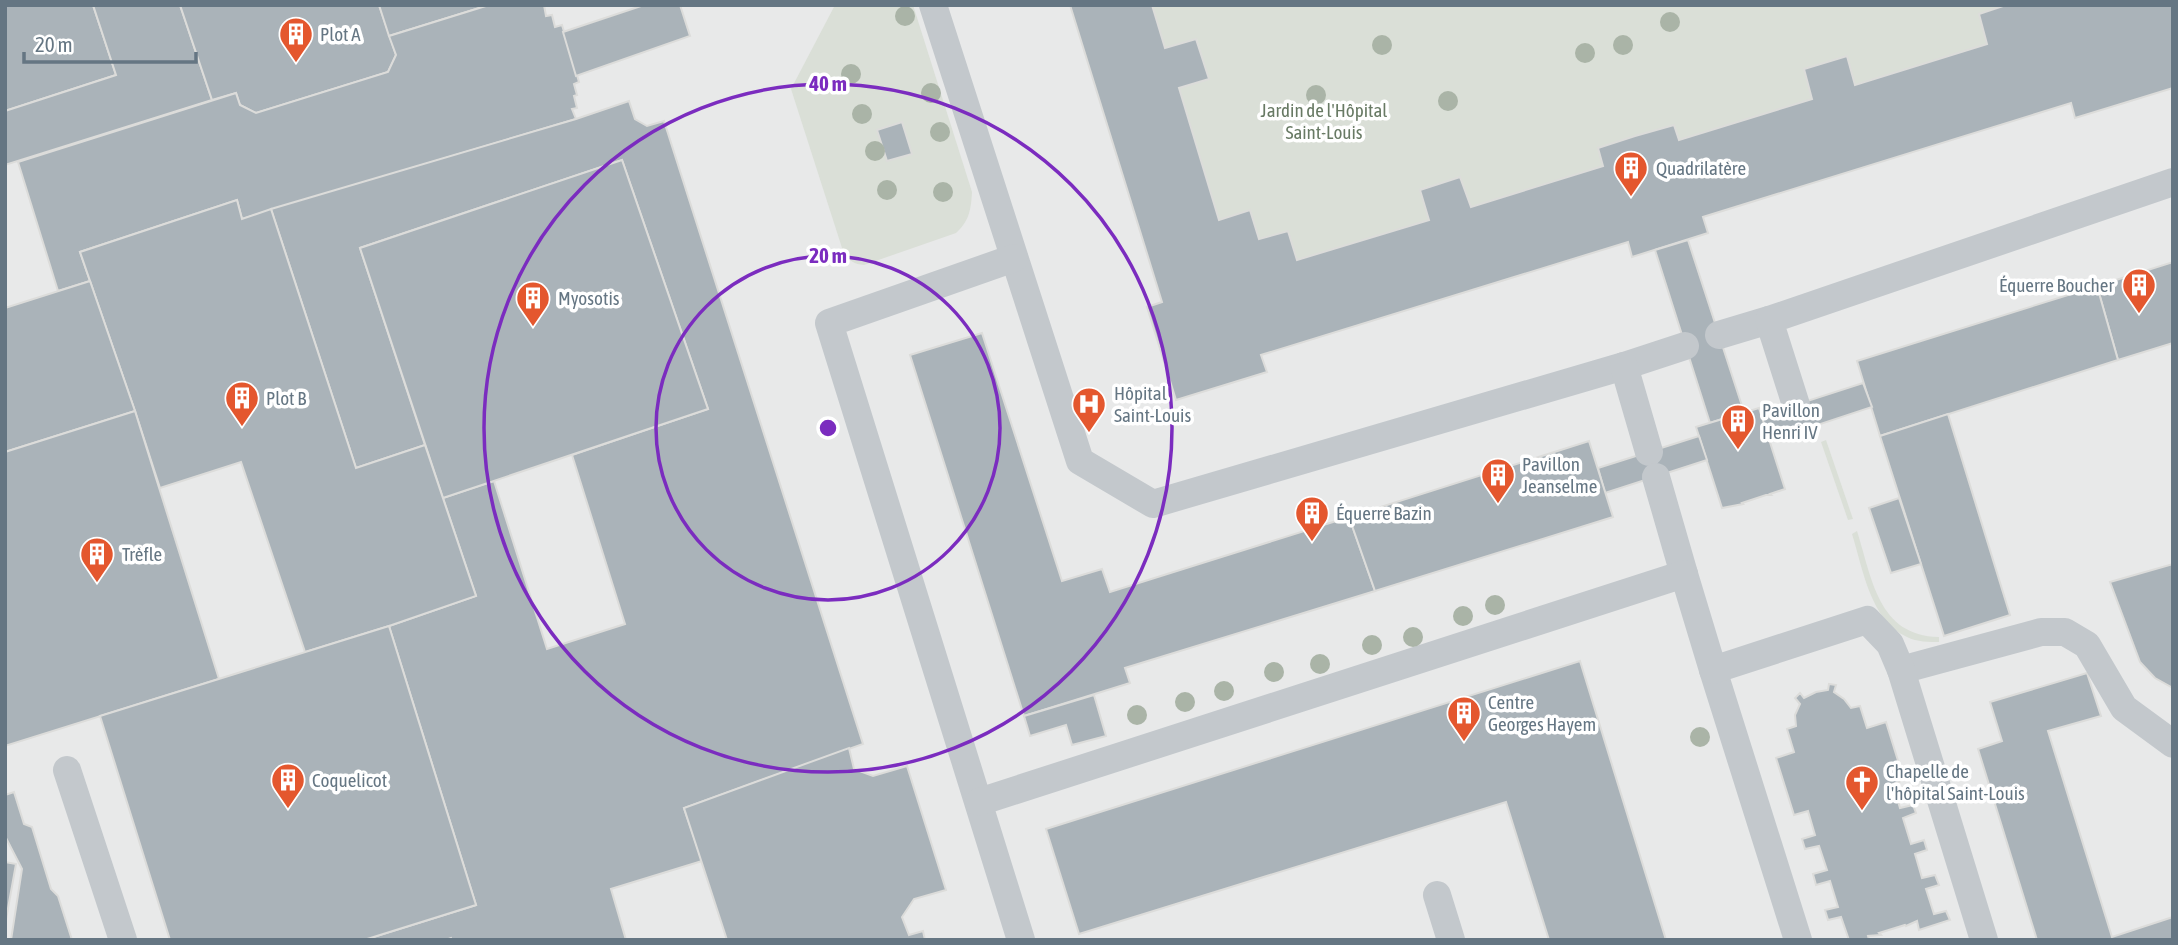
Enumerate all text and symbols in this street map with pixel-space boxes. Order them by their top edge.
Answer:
building icon: Plot A [277,15,315,64]
scale bar [24,21,196,65]
place label: Plot A [320,23,361,45]
text: 20 m [35,32,73,56]
text: 40 m [808,71,847,95]
park label: Jardin de l'Hôpital Saint-Louis [1261,99,1387,143]
building icon: Quadrilatère [1612,149,1650,198]
place label: Quadrilatère [1656,157,1746,179]
text: 20 m [809,243,847,267]
building icon: Équerre Boucher [2120,266,2158,315]
place label: Équerre Boucher [1999,274,2114,296]
building icon: Myosotis [514,279,552,328]
place label: Myosotis [558,287,620,309]
building icon: Plot B [223,379,261,428]
place label: Hôpital Saint-Louis [1114,382,1191,426]
hospital icon: Hôpital Saint-Louis [1070,385,1108,434]
place label: Plot B [266,387,306,409]
place label: Pavillon Henri IV [1762,399,1820,443]
building icon: Pavillon Henri IV [1719,402,1757,451]
centre of rings [816,416,840,440]
place label: Pavillon Jeanselme [1522,453,1597,497]
building icon: Pavillon Jeanselme [1479,456,1517,505]
building icon: Équerre Bazin [1293,494,1331,543]
place label: Équerre Bazin [1336,502,1432,524]
building icon: Trèfle [78,535,116,584]
place label: Trèfle [122,543,162,565]
place label: Centre Georges Hayem [1488,691,1596,735]
building icon: Centre Georges Hayem [1445,694,1483,743]
place label: Chapelle de l'hôpital Saint-Louis [1886,760,2025,804]
building icon: Coquelicot [269,761,307,810]
church icon: Chapelle de l'hôpital Saint-Louis [1843,763,1881,812]
place label: Coquelicot [312,769,387,791]

